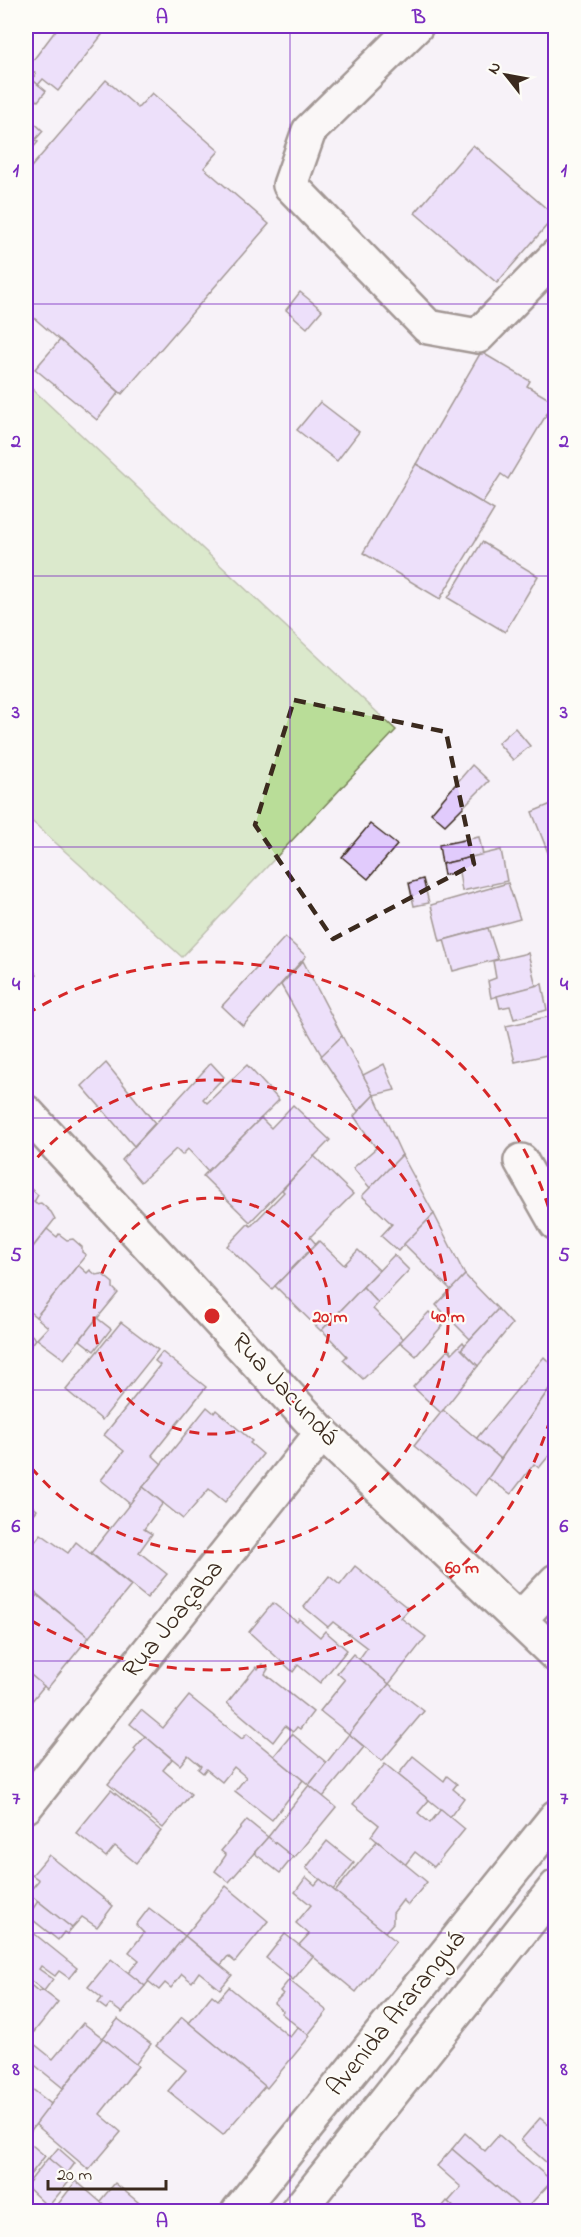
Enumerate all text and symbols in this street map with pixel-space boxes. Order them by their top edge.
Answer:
text: A [156,4,168,33]
text: B [411,4,426,33]
north arrow [476,45,536,105]
text: N [482,57,508,79]
text: 1 [13,157,20,186]
text: 1 [561,157,568,186]
text: 2 [10,428,21,457]
text: 2 [558,428,569,457]
text: 3 [11,699,20,728]
text: 3 [559,699,568,728]
text: 4 [12,971,21,1000]
text: 4 [560,971,569,1000]
text: 5 [10,1242,22,1271]
text: 5 [558,1242,570,1271]
text: 20 m [311,1305,348,1331]
text: 40 m [431,1305,465,1331]
centre of rings [202,1306,222,1326]
street label: Rua Jacundá [221,1325,347,1455]
text: 6 [12,1513,21,1542]
text: 6 [560,1513,569,1542]
street label: Rua Joaçaba [114,1552,234,1688]
text: 60 m [445,1556,479,1582]
text: 7 [12,1785,21,1814]
text: 7 [560,1785,569,1814]
street label: Avenida Araranguá [318,1923,476,2105]
text: 8 [11,2056,20,2085]
text: 8 [559,2056,568,2085]
scale bar [48,2153,166,2191]
text: 20 m [57,2163,92,2189]
text: A [156,2208,168,2237]
text: B [411,2208,426,2237]

